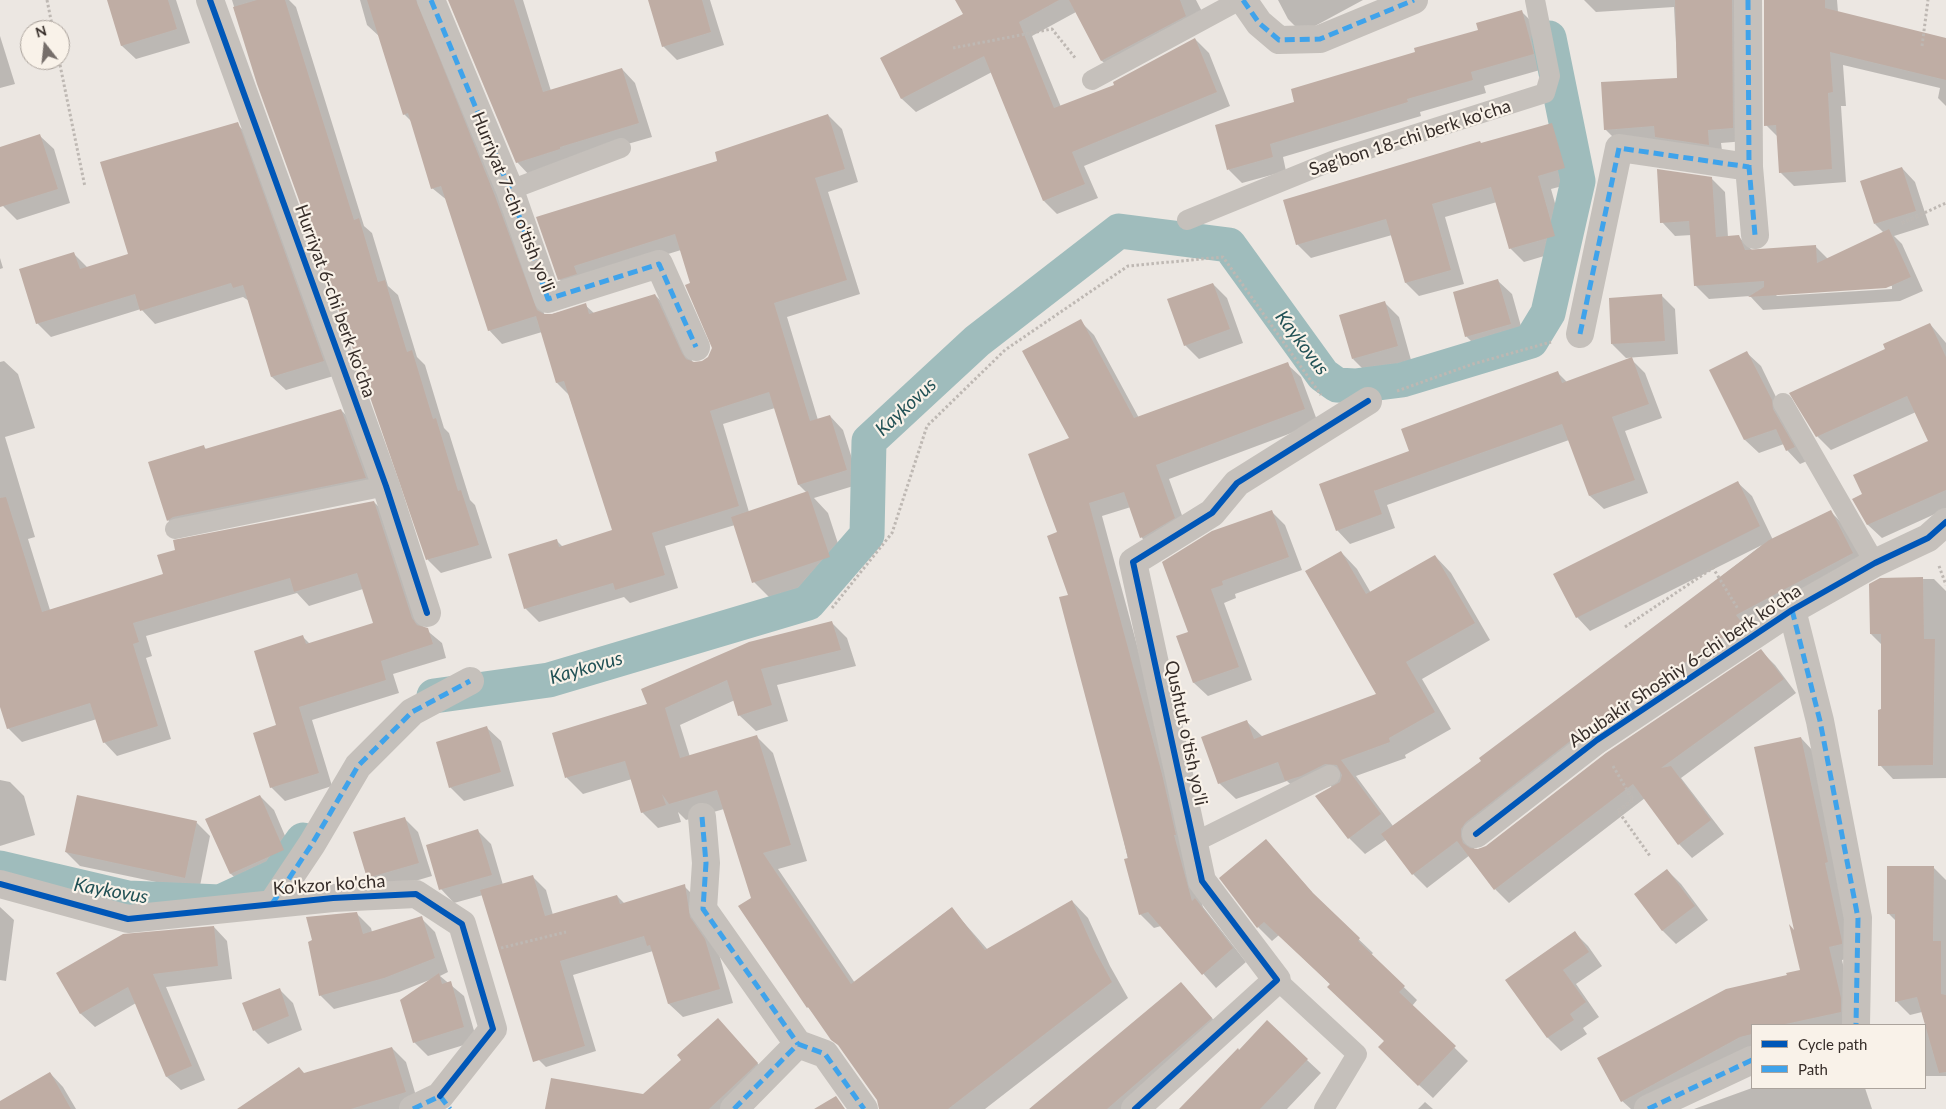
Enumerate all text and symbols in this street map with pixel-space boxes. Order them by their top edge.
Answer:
north arrow [20,20,70,70]
text: N [33,21,49,41]
street label: Sag'bon 18-chi berk ko'cha [1306,95,1514,181]
street label: Hurriyat 7-chi o'tish yo'li [467,109,559,295]
street label: Hurriyat 6-chi berk ko'cha [290,201,380,401]
water label: Kaykovus [1270,306,1334,380]
water label: Kaykovus [871,373,941,441]
street label: Abubakir Shoshiy 6-chi berk ko'cha [1565,580,1805,752]
water label: Kaykovus [547,647,625,689]
street label: Qushtut o'tish yo'li [1160,659,1212,807]
street label: Ko'kzor ko'cha [272,870,386,900]
water label: Kaykovus [72,873,150,909]
legend [1751,1024,1926,1089]
text: Cycle path [1798,1035,1867,1053]
text: Path [1798,1060,1828,1078]

